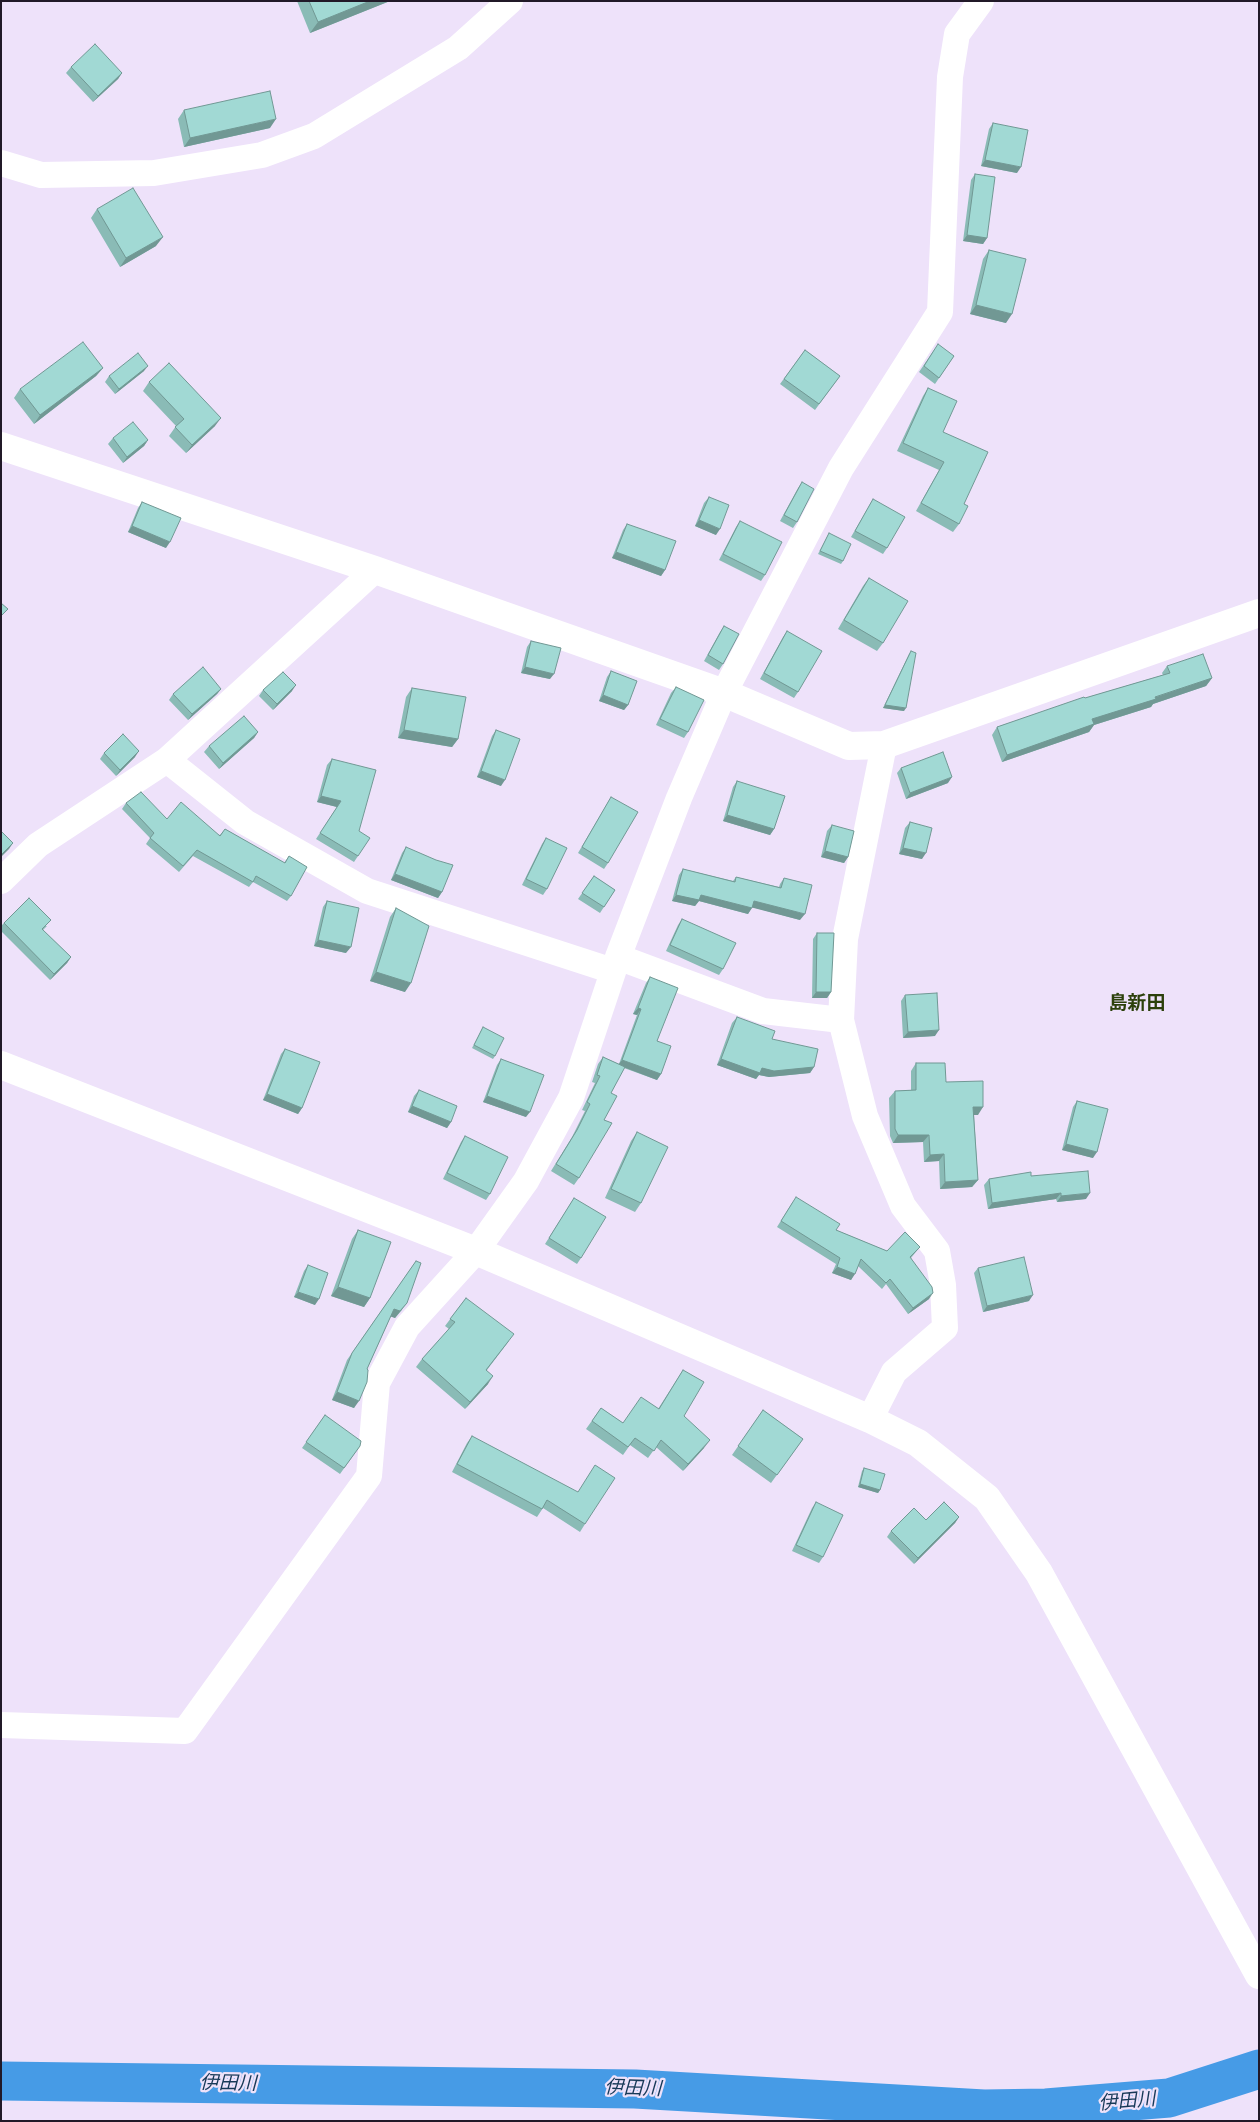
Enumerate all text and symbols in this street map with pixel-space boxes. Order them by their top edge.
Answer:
district label: 島新田 [1109,993,1165,1015]
water label: 伊田川 [199,2072,257,2096]
water label: 伊田川 [604,2077,662,2101]
water label: 伊田川 [1098,2088,1156,2116]

